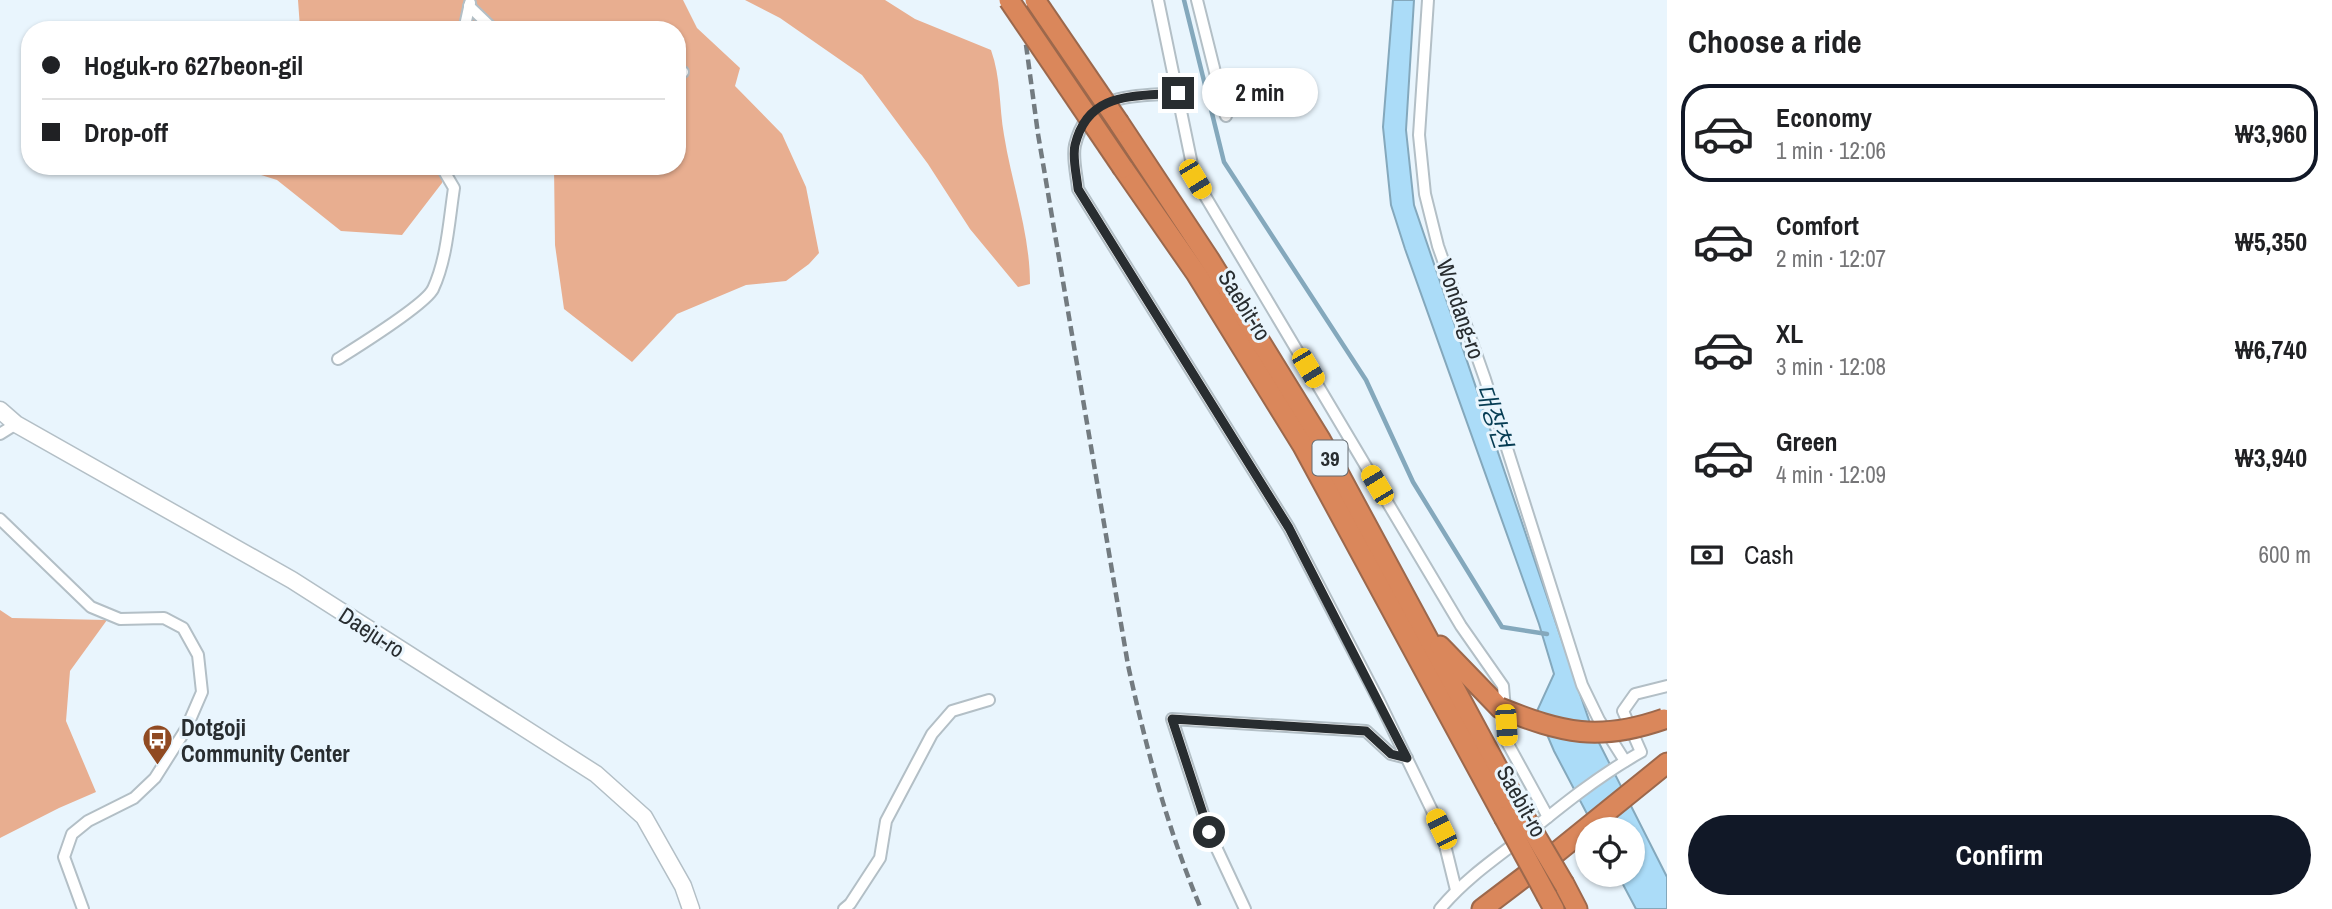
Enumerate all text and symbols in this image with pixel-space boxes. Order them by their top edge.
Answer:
text: Choose a ride [1688,20,1862,63]
text: Hoguk-ro 627beon-gil [84,48,303,83]
callout: 2 min [1202,68,1318,118]
route end [1162,77,1194,109]
text: 2 min [1235,77,1285,108]
text: Economy [1776,100,1872,135]
icon: car [1692,102,1755,165]
text: Drop-off [84,115,168,150]
text: ₩3,960 [2235,116,2307,151]
text: 1 min · 12:06 [1776,135,1886,166]
car [1176,156,1215,202]
text: Comfort [1776,208,1859,243]
icon: car [1692,210,1755,273]
text: ₩5,350 [2235,224,2307,259]
text: 2 min · 12:07 [1776,243,1886,274]
street label: Wondang-ro [1430,255,1492,363]
street label: Saebit-ro [1211,264,1279,346]
text: XL [1776,316,1803,351]
icon: car [1692,318,1755,381]
text: ₩6,740 [2235,332,2307,367]
car [1289,345,1328,391]
text: 3 min · 12:08 [1776,351,1886,382]
water label: 대장천 [1468,379,1521,455]
text: Green [1776,424,1838,459]
icon: car [1692,426,1755,489]
road number: 39 [1312,440,1348,476]
text: ₩3,940 [2235,440,2307,475]
text: 4 min · 12:09 [1776,459,1886,490]
car [1358,462,1397,508]
icon: cash [1688,536,1726,574]
text: Cash [1744,537,1794,572]
text: 600 m [2259,539,2311,570]
street label: Daeju-ro [333,599,411,665]
car [1495,703,1518,747]
place label: Dotgoji Community Center [181,712,350,769]
bus stop icon: Dotgoji Community Center [141,723,175,767]
street label: Saebit-ro [1490,760,1554,842]
car [1423,806,1460,852]
button: Confirm [1688,815,2311,895]
route start [1193,816,1225,848]
map controls [1575,817,1645,887]
button: locate [1575,817,1645,887]

